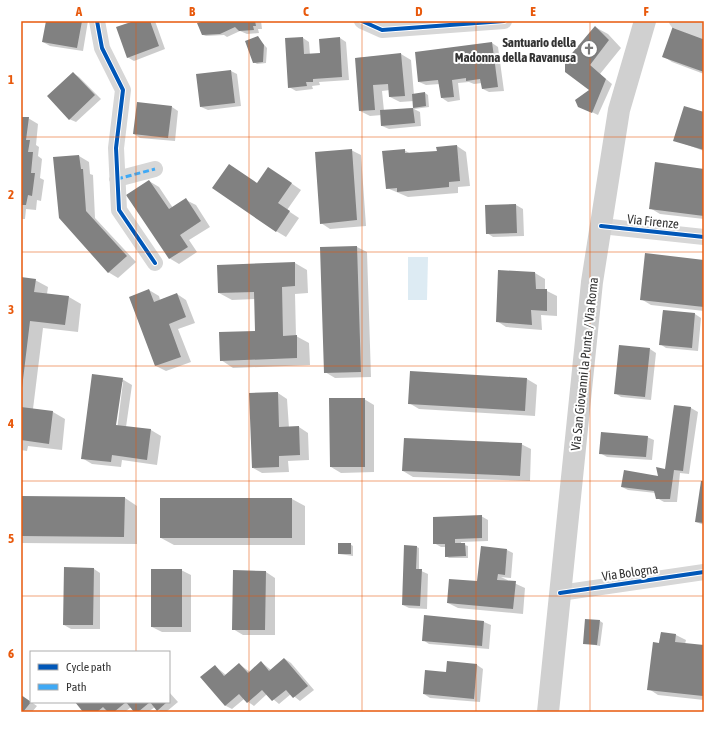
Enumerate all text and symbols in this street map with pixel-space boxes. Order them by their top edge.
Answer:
text: A [75,4,83,19]
text: B [189,4,196,19]
text: C [303,4,309,19]
text: D [415,4,423,19]
text: E [530,4,536,19]
text: F [643,4,649,19]
place label: Santuario della Madonna della Ravanusa [455,35,576,65]
church icon: Santuario della Madonna della Ravanusa [579,39,599,59]
text: 1 [8,72,14,87]
text: 2 [8,187,14,202]
street label: Via Firenze [626,211,680,232]
street label: Via San Giovanni la Punta / Via Roma [568,277,601,452]
text: 3 [8,302,14,317]
text: 4 [7,416,14,431]
text: 5 [8,531,14,546]
street label: Via Bologna [601,561,659,584]
text: 6 [8,646,14,661]
legend [30,651,170,703]
text: Cycle path [66,660,111,674]
text: Path [66,680,87,694]

